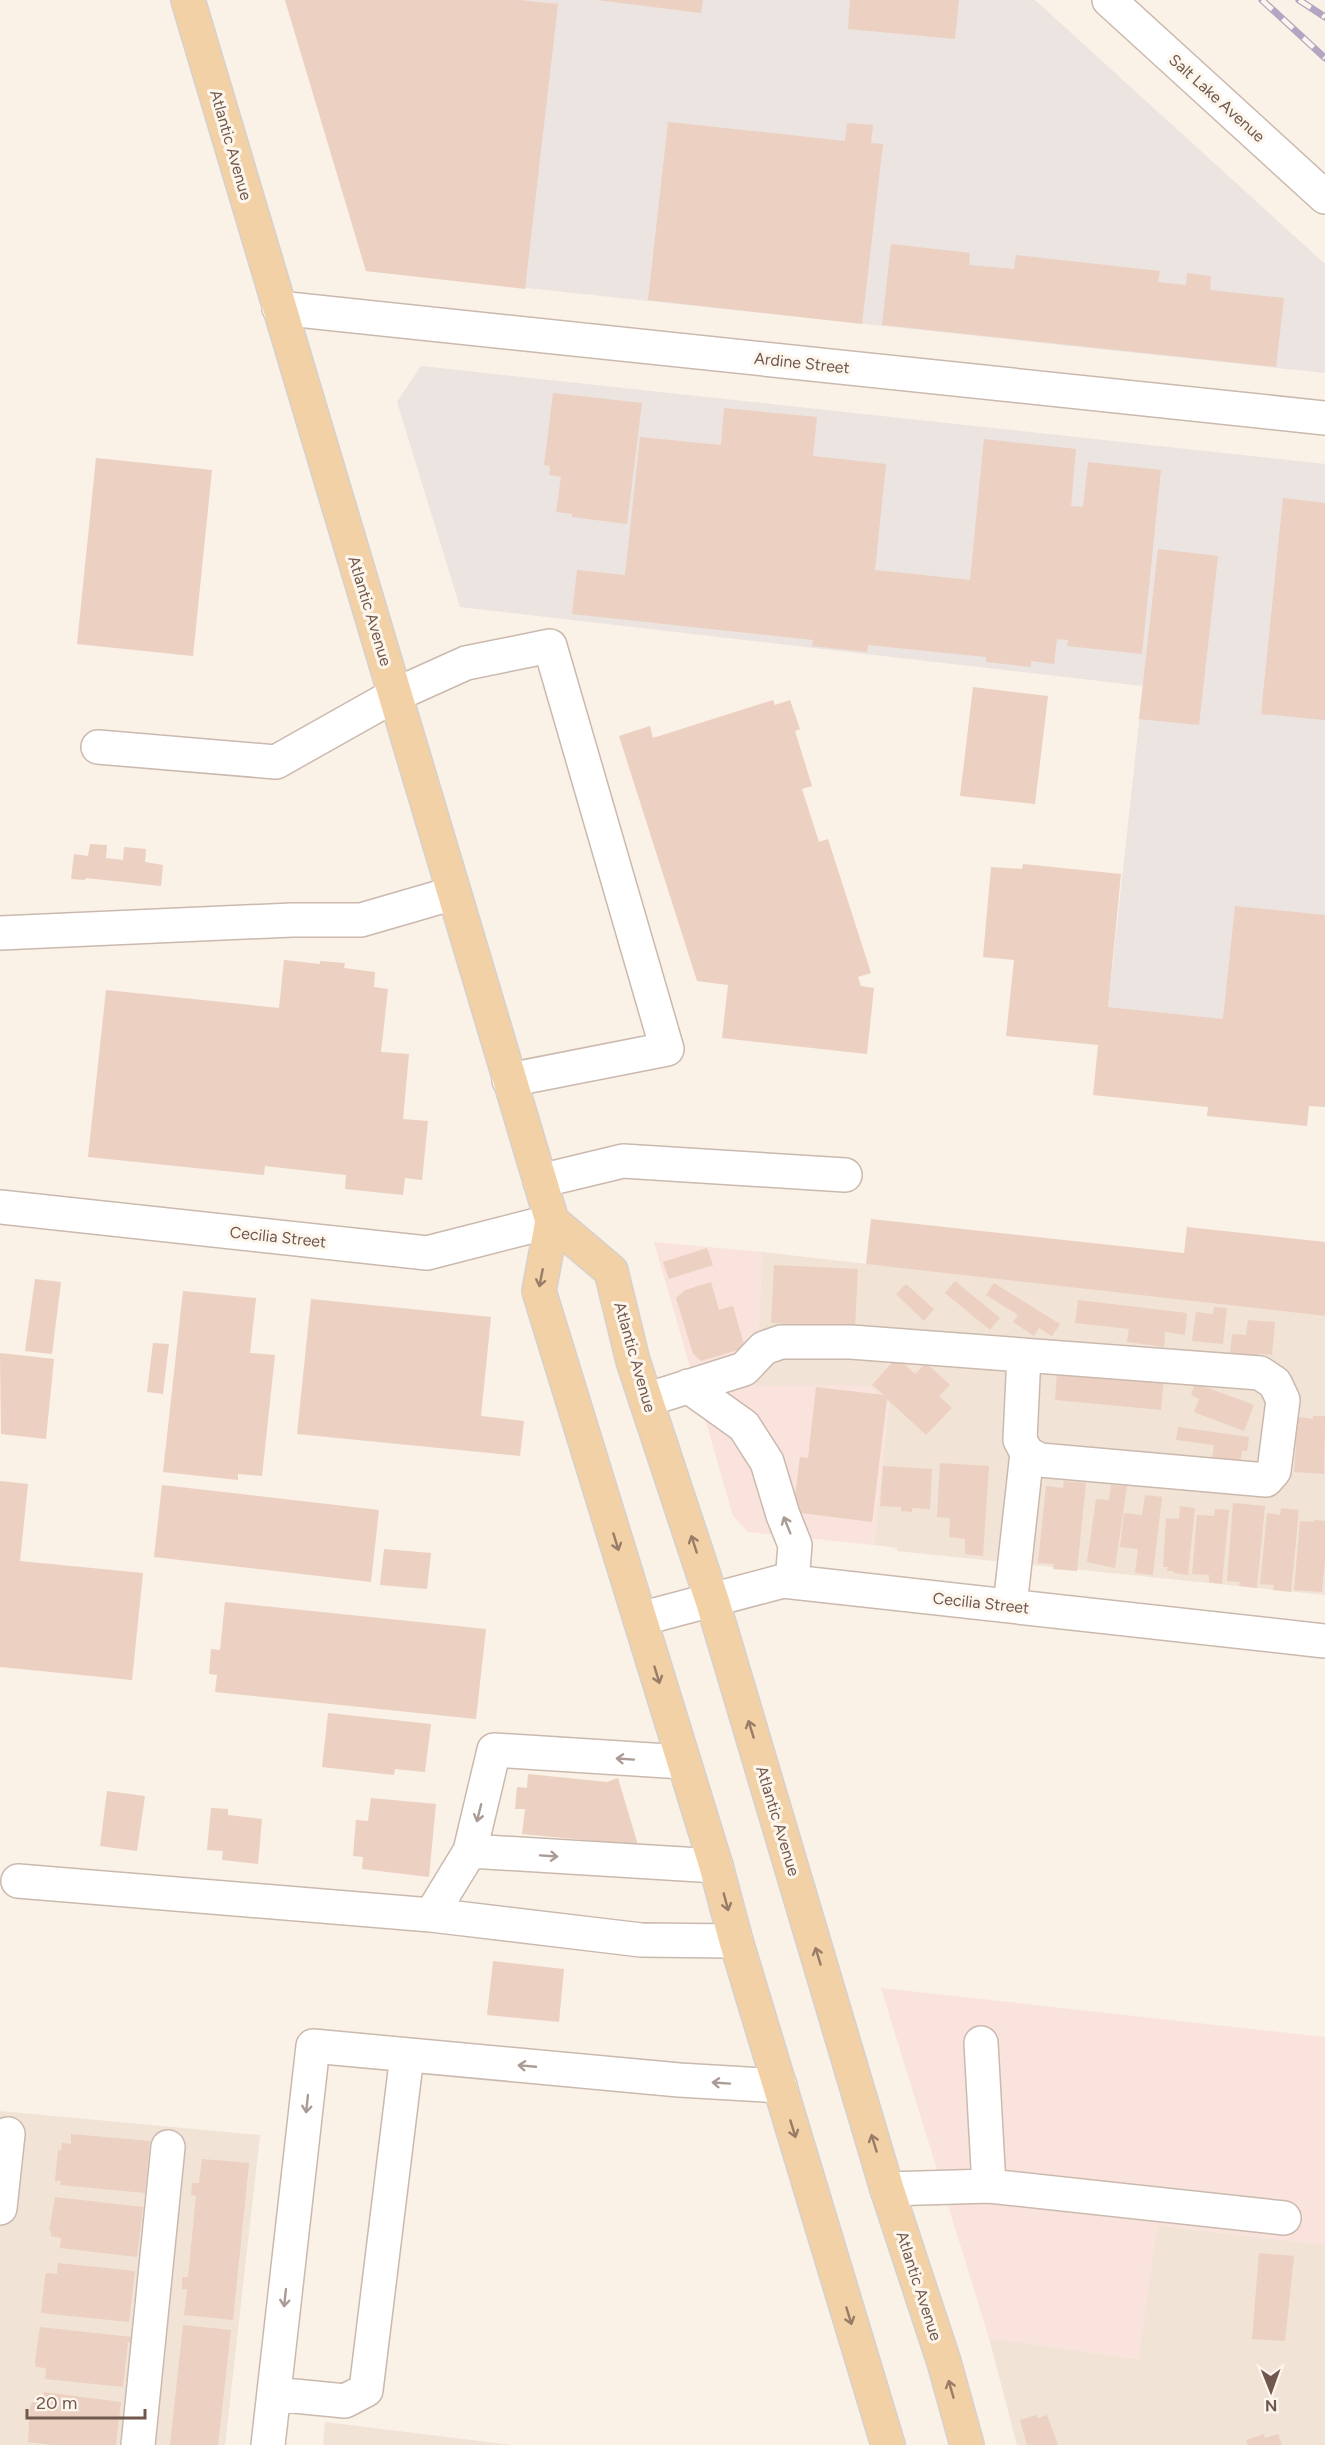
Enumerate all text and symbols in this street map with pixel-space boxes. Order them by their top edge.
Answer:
street label: Salt Lake Avenue [1165,50,1269,146]
street label: Atlantic Avenue [206,88,256,203]
street label: Ardine Street [753,349,851,377]
street label: Atlantic Avenue [344,554,396,669]
street label: Cecilia Street [229,1222,327,1252]
one-way arrow [535,1268,546,1288]
street label: Atlantic Avenue [610,1300,660,1415]
one-way arrow [781,1516,792,1535]
one-way arrow [611,1532,622,1551]
one-way arrow [687,1535,698,1554]
street label: Cecilia Street [932,1588,1030,1618]
one-way arrow [652,1665,663,1684]
one-way arrow [745,1720,756,1739]
one-way arrow [615,1754,635,1765]
street label: Atlantic Avenue [752,1764,804,1879]
one-way arrow [473,1803,485,1822]
one-way arrow [539,1851,559,1862]
one-way arrow [721,1892,732,1911]
one-way arrow [812,1947,823,1966]
one-way arrow [518,2060,538,2071]
one-way arrow [712,2077,732,2088]
one-way arrow [301,2094,312,2113]
one-way arrow [788,2119,799,2138]
one-way arrow [868,2134,879,2153]
street label: Atlantic Avenue [892,2229,946,2343]
one-way arrow [279,2287,290,2307]
one-way arrow [844,2306,855,2325]
north arrow [1241,2361,1301,2421]
one-way arrow [945,2380,956,2399]
scale bar [27,2382,146,2420]
text: 20 m [36,2392,77,2414]
text: N [1265,2396,1278,2415]

